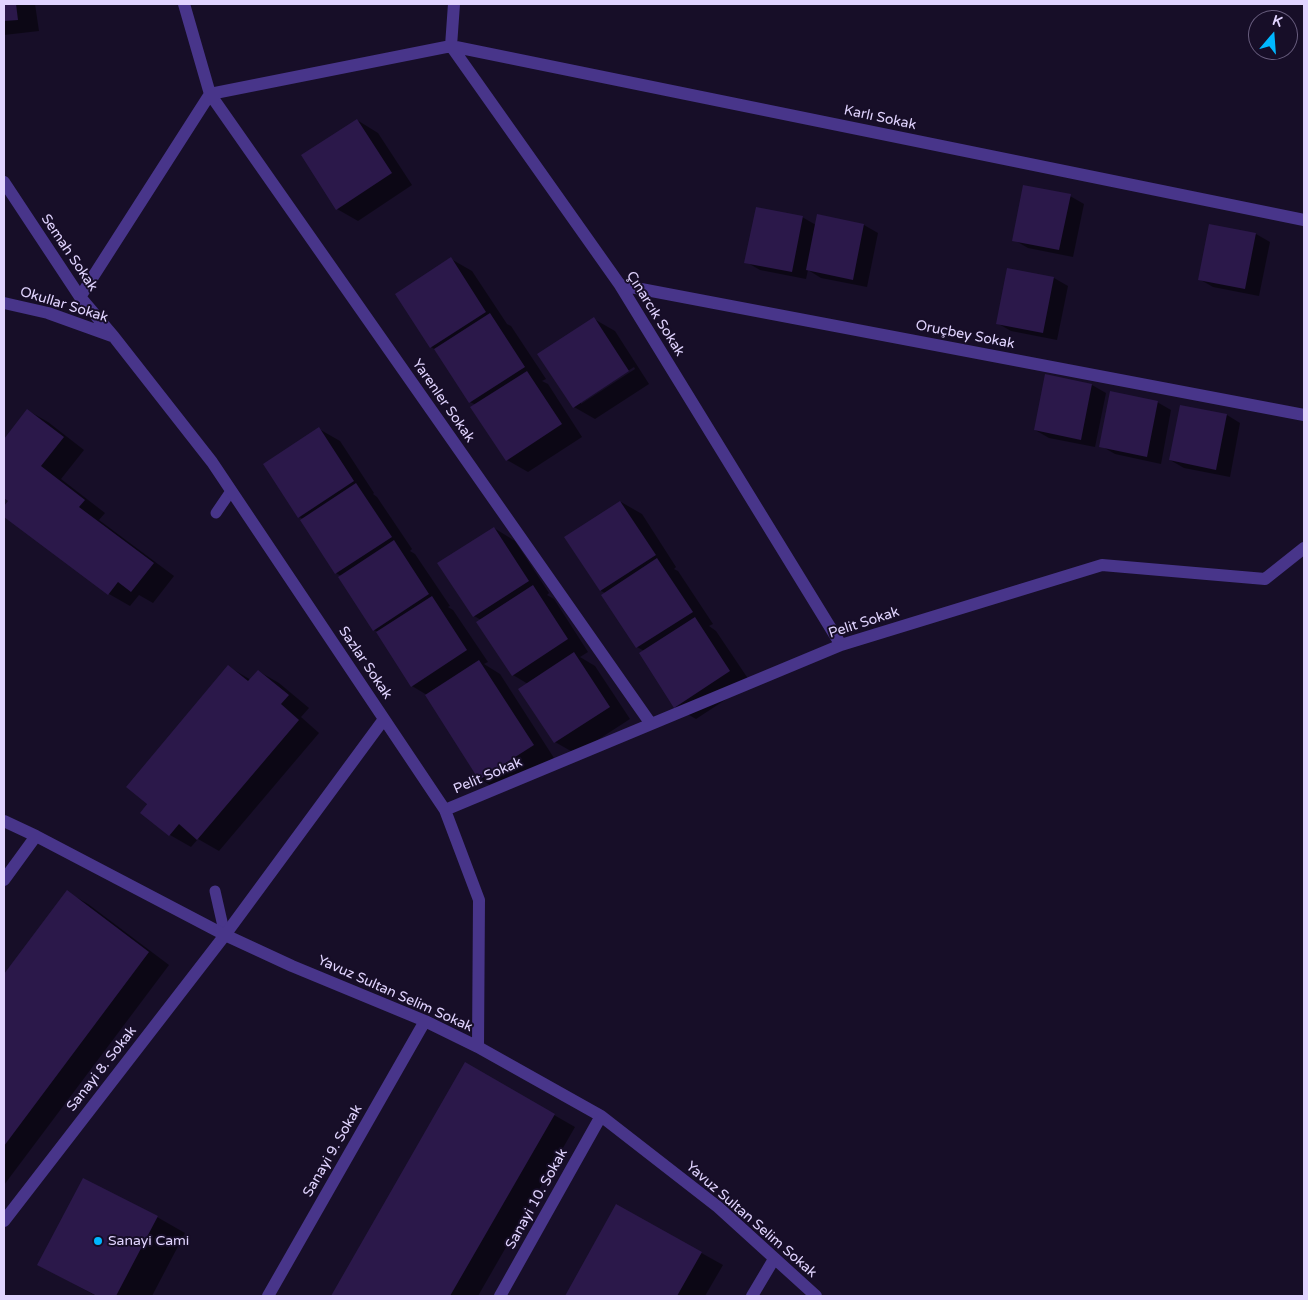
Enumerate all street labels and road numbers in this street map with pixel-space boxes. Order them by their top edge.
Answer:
street label: Karlı Sokak [842,102,918,134]
street label: Semah Sokak [37,211,101,295]
street label: Çınarcık Sokak [622,268,688,360]
street label: Okullar Sokak [18,284,110,326]
street label: Oruçbey Sokak [914,317,1016,353]
street label: Yarenler Sokak [408,356,478,446]
street label: Pelit Sokak [827,604,901,642]
street label: Sazlar Sokak [335,624,395,702]
street label: Pelit Sokak [451,754,525,798]
street label: Yavuz Sultan Selim Sokak [315,952,475,1036]
street label: Sanayi 8. Sokak [63,1023,141,1115]
street label: Sanayi 9. Sokak [300,1102,366,1200]
street label: Sanayi 10. Sokak [502,1146,572,1252]
street label: Yavuz Sultan Selim Sokak [682,1159,820,1281]

